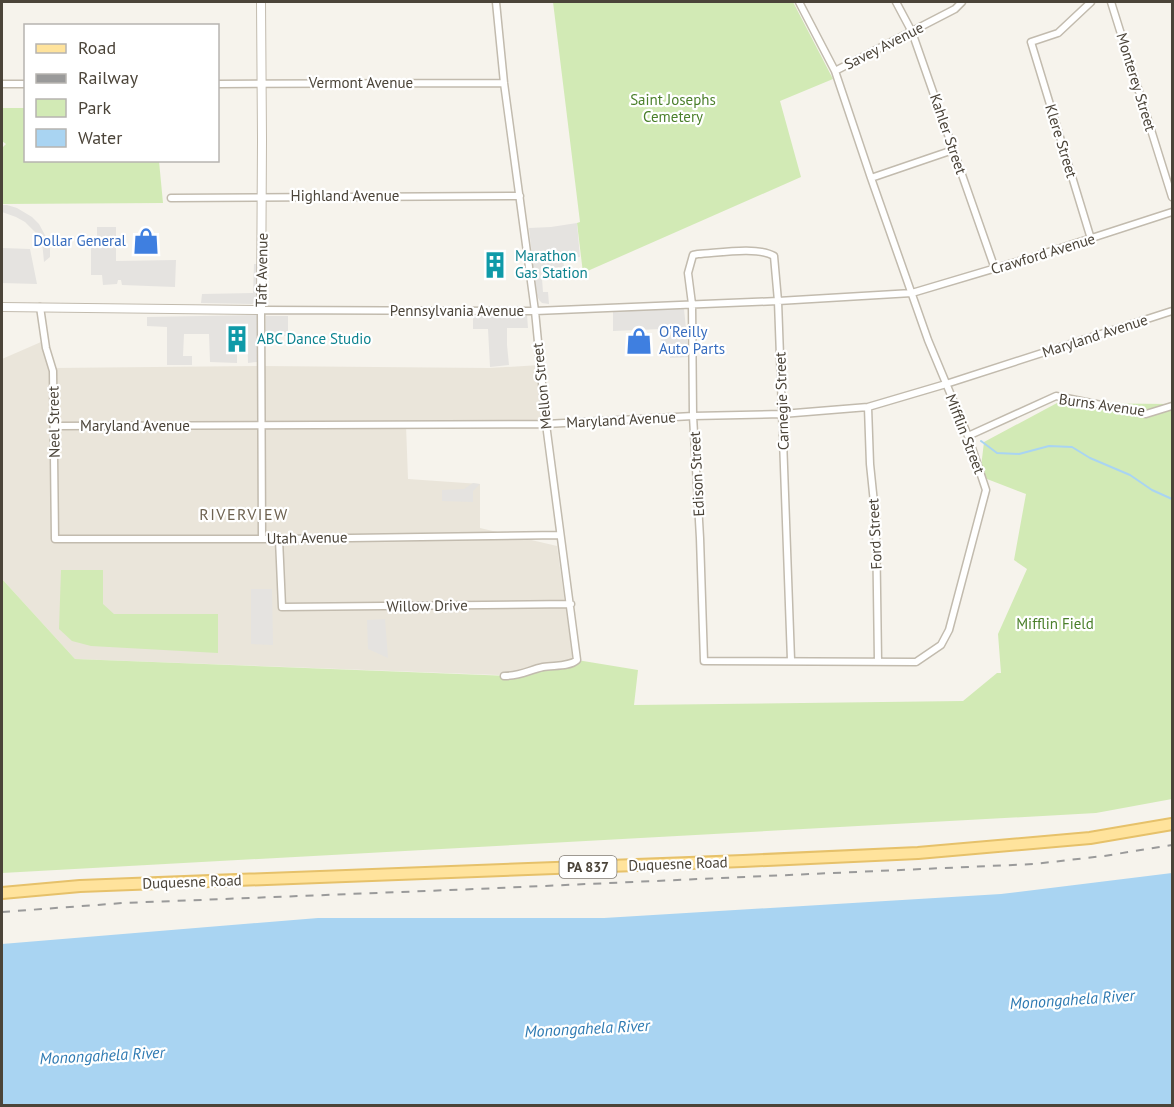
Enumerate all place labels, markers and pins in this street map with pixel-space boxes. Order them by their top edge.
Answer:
shop icon: Dollar General [131,226,161,256]
place label: Dollar General [33,231,127,250]
place label: Marathon Gas Station [515,246,588,282]
building icon: Marathon Gas Station [480,250,510,280]
place label: O'Reilly Auto Parts [659,322,725,358]
building icon: ABC Dance Studio [222,324,252,354]
shop icon: O'Reilly Auto Parts [624,326,654,356]
place label: ABC Dance Studio [257,329,371,348]

